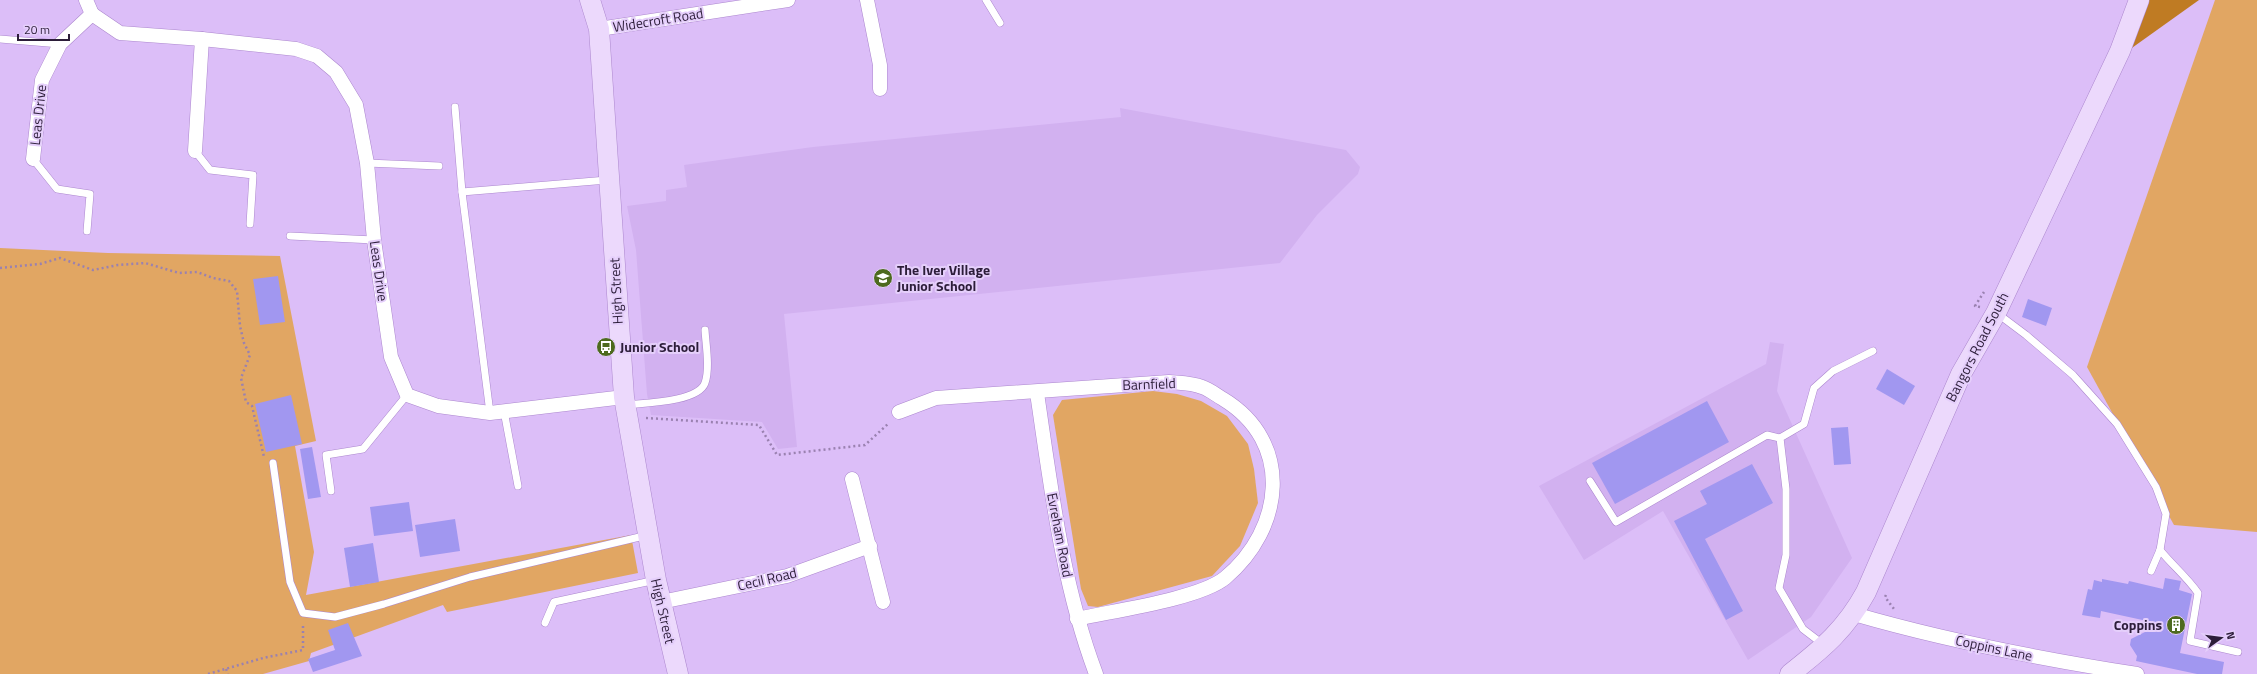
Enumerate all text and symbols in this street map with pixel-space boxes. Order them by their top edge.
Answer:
street label: Widecroft Road [611,2,705,37]
scale bar [18,16,69,42]
text: 20 m [24,20,50,39]
street label: Leas Drive [24,84,51,146]
street label: Leas Drive [365,239,394,303]
street label: High Street [603,257,628,325]
place label: The Iver Village Junior School [897,259,990,296]
school or university icon: The Iver Village Junior School [872,267,894,289]
street label: Bangors Road South [1940,288,2013,405]
bus stop icon: Junior School [595,336,617,358]
place label: Junior School [620,336,699,357]
street label: Barnfield [1122,372,1176,395]
street label: Evreham Road [1042,491,1079,579]
street label: Cecil Road [735,561,799,596]
street label: High Street [646,576,681,646]
place label: Coppins [2114,614,2162,635]
building icon: Coppins [2165,614,2187,636]
north arrow [2201,618,2241,658]
street label: Coppins Lane [1954,629,2034,666]
text: N [2222,630,2239,641]

